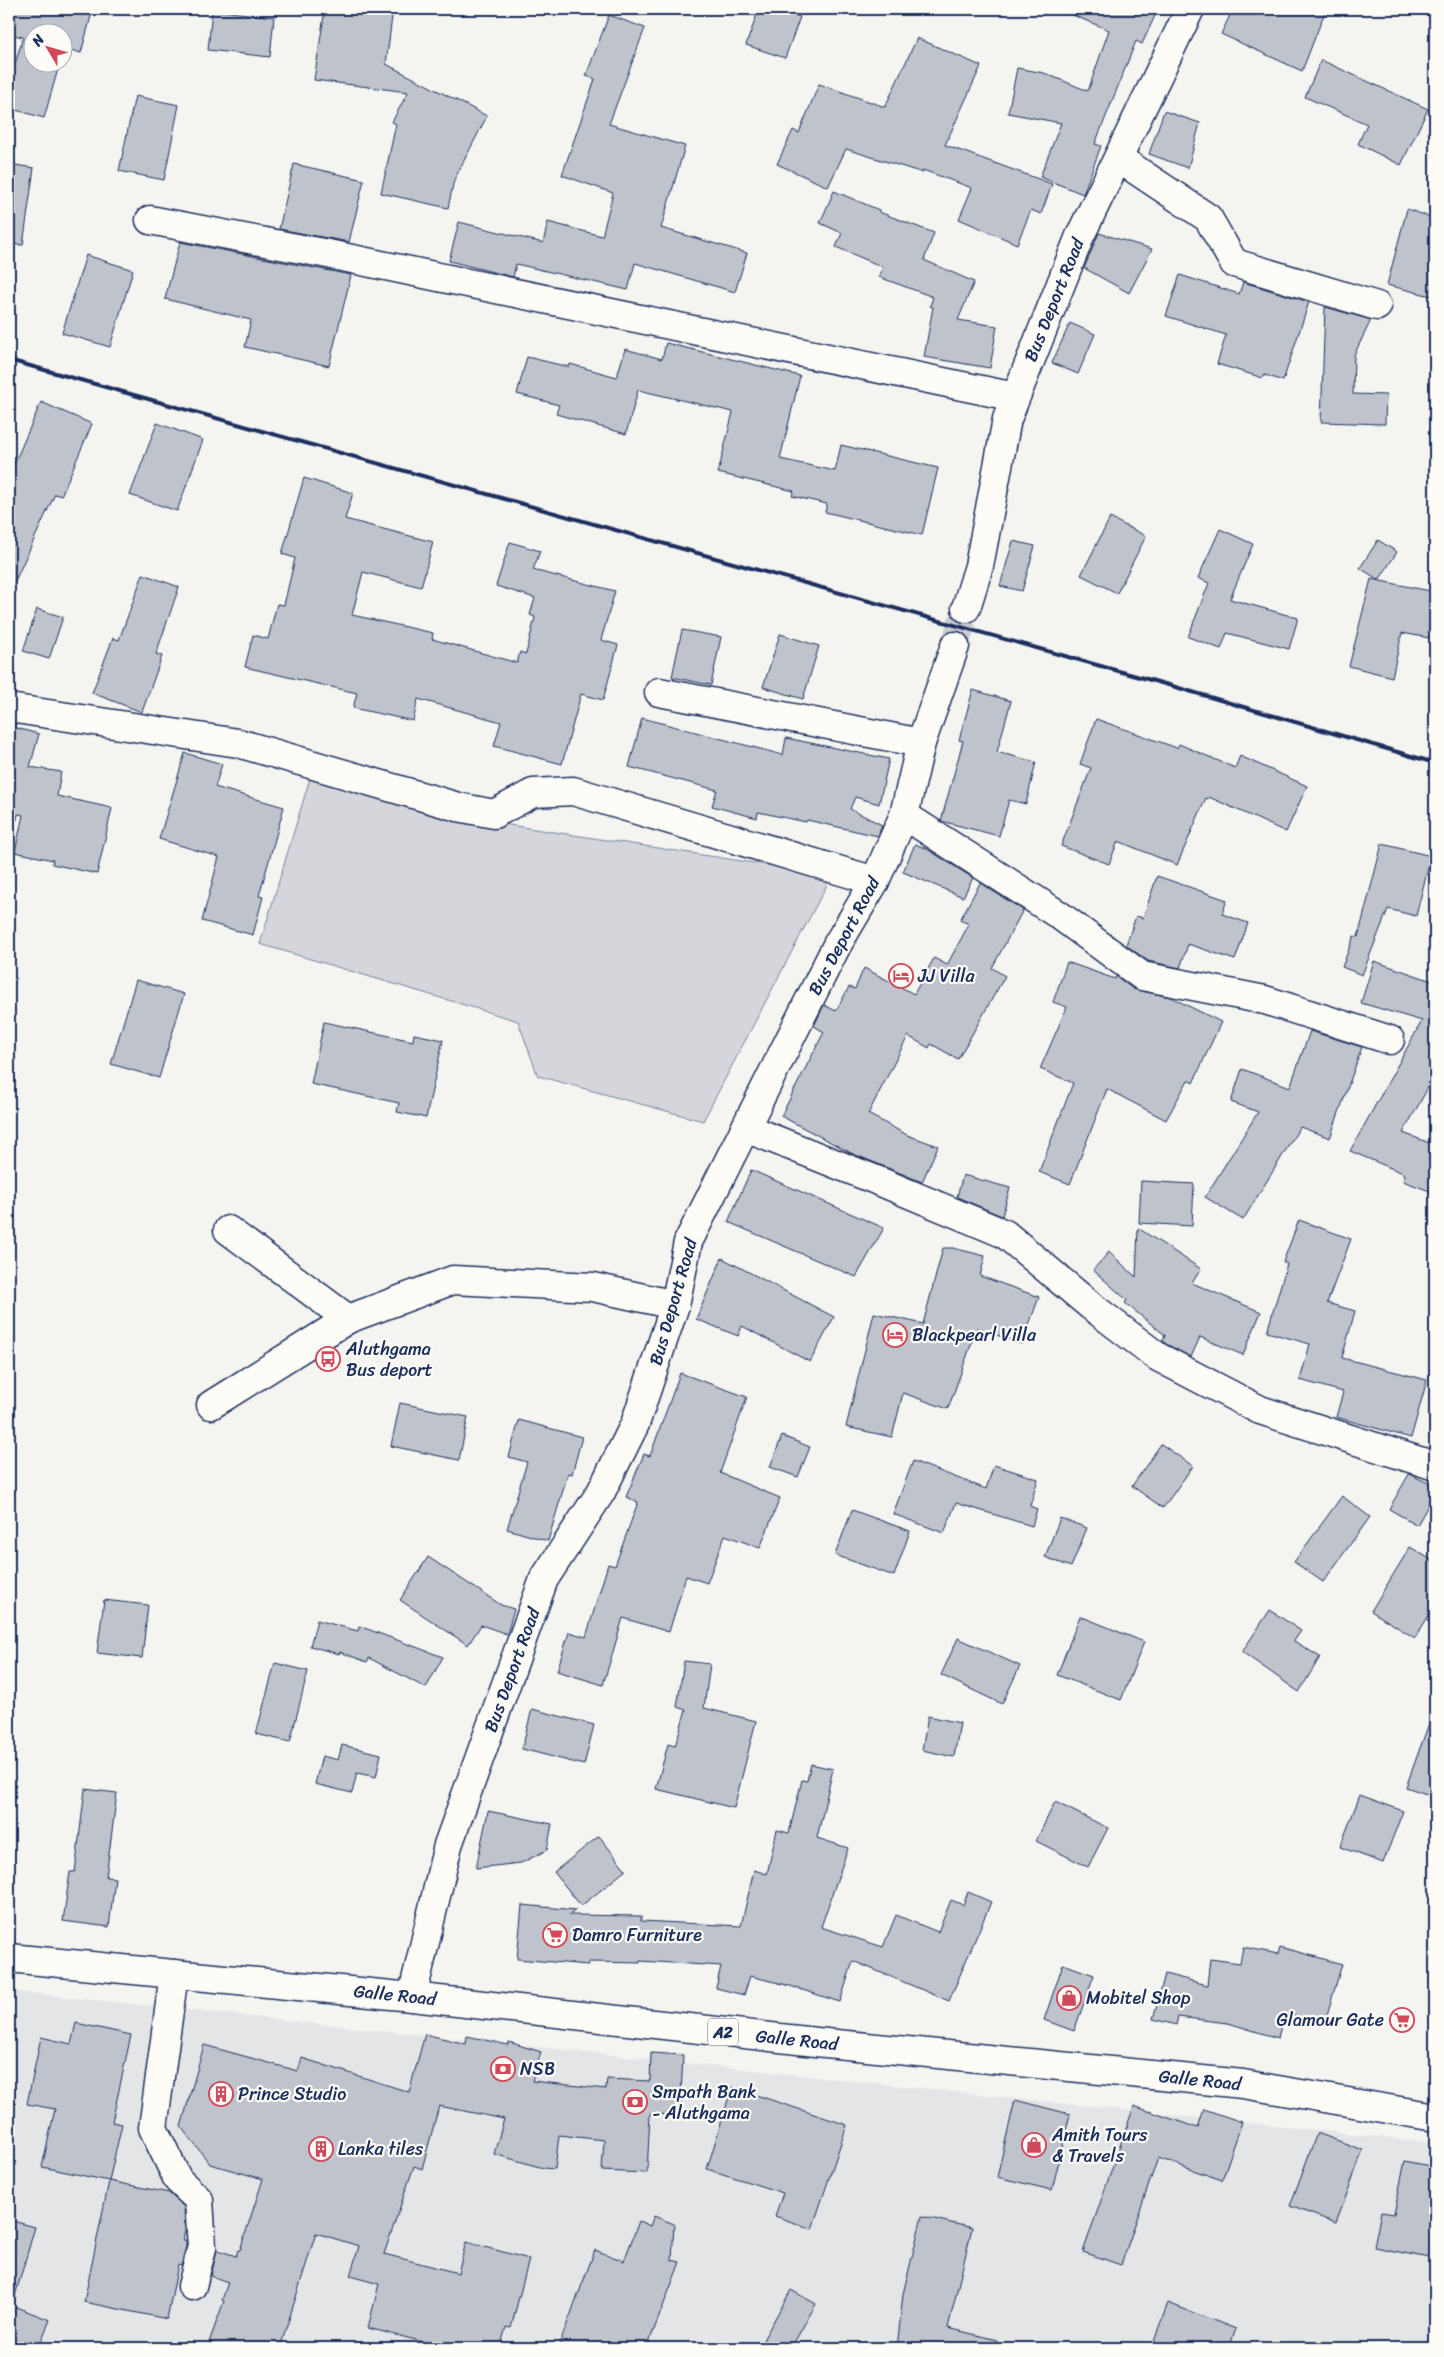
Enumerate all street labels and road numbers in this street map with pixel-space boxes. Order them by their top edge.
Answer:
street label: Bus Deport Road [1015,232,1094,367]
street label: Bus Deport Road [799,869,890,1001]
street label: Bus Deport Road [640,1233,707,1369]
street label: Bus Deport Road [475,1602,550,1737]
street label: Galle Road [352,1975,439,2015]
road number: A2 [708,2018,738,2045]
street label: Galle Road [754,2020,841,2060]
street label: Galle Road [1157,2060,1244,2100]

